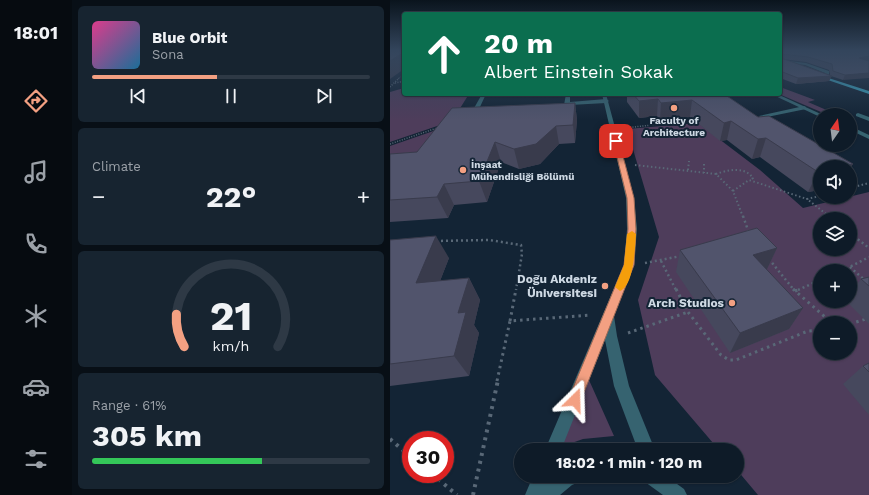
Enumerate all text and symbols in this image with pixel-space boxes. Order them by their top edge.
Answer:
text: 18:01 [14,22,58,43]
text: 20 m [484,27,553,60]
icon: ahead [418,28,470,80]
text: Blue Orbit [152,29,227,47]
text: Sona [152,47,184,62]
text: Albert Einstein Sokak [484,61,673,82]
icon: previous [127,85,149,107]
icon: pause [220,85,242,107]
icon: next [313,85,335,107]
icon: directions [22,87,50,115]
marker: Faculty of Architecture [669,103,679,113]
north arrow [813,108,857,152]
map controls [813,108,857,360]
place label: Faculty of Architecture [643,115,705,138]
pin [599,124,633,158]
icon: arrive [605,130,627,152]
icon: music [22,158,50,186]
text: Climate [92,159,141,174]
place label: İnşaat Mühendisliği Bölümü [471,159,574,182]
button: sound [813,160,857,204]
marker: İnşaat Mühendisliği Bölümü [458,165,468,175]
text: 22° [206,179,256,214]
text: − [92,184,105,209]
text: + [357,184,370,209]
button: layers [813,212,857,256]
icon: phone [22,230,50,258]
button: + [813,264,857,308]
place label: Doğu Akdeniz Üniversitesi [517,272,597,300]
marker: Doğu Akdeniz Üniversitesi [600,281,610,291]
text: 21 [210,290,252,339]
place label: Arch Studios [648,296,725,310]
marker: Arch Studios [727,298,737,308]
icon: climate [22,302,50,330]
button: − [813,316,857,360]
text: km/h [213,337,249,353]
icon: car [22,373,50,401]
position arrow [554,379,596,421]
text: Range · 61% [92,398,166,413]
text: 305 km [92,418,202,453]
speed limit sign: 30 [402,431,454,483]
icon: filters [22,445,50,473]
text: 18:02 · 1 min · 120 m [556,454,702,472]

